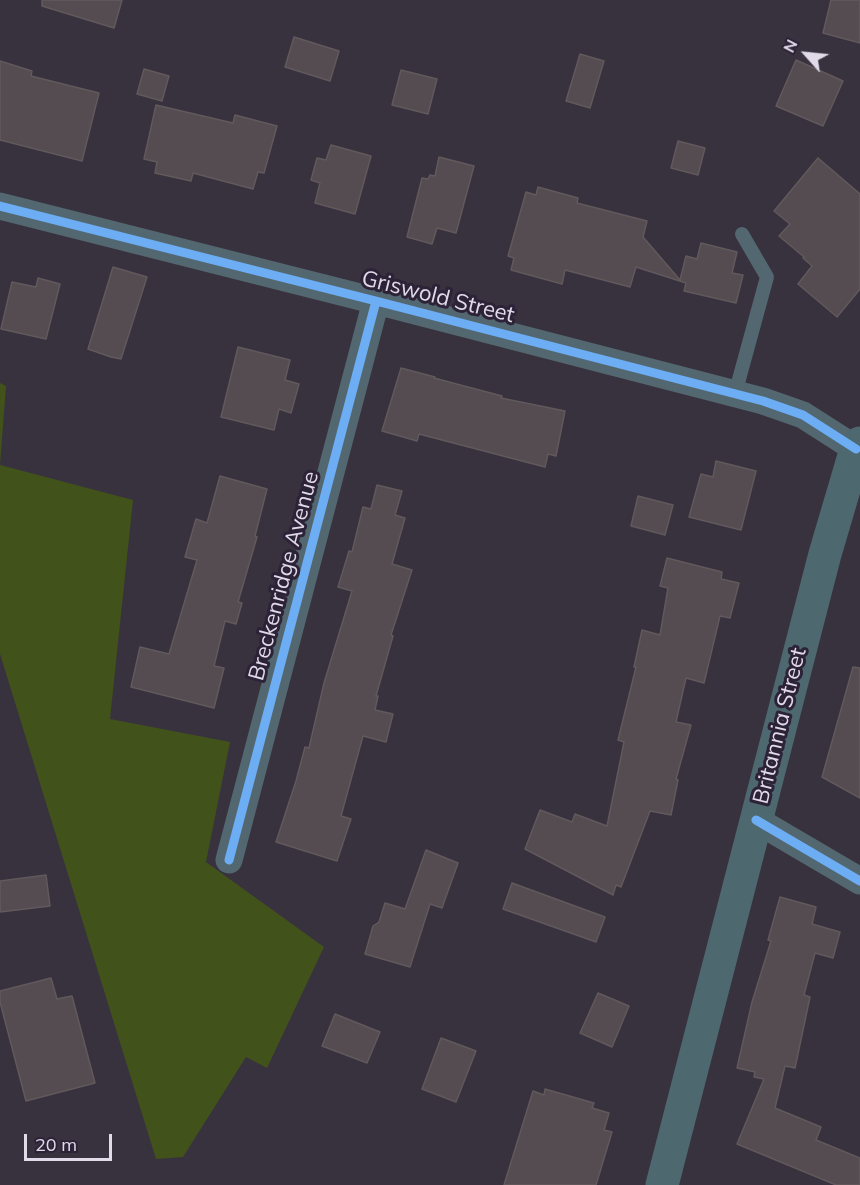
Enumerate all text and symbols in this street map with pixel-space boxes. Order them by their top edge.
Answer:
north arrow [776,24,836,84]
text: N [778,36,802,56]
street label: Griswold Street [359,265,517,329]
street label: Breckenridge Avenue [243,468,325,684]
street label: Britannia Street [748,645,812,807]
scale bar [27,1122,116,1160]
text: 20 m [35,1133,77,1156]

